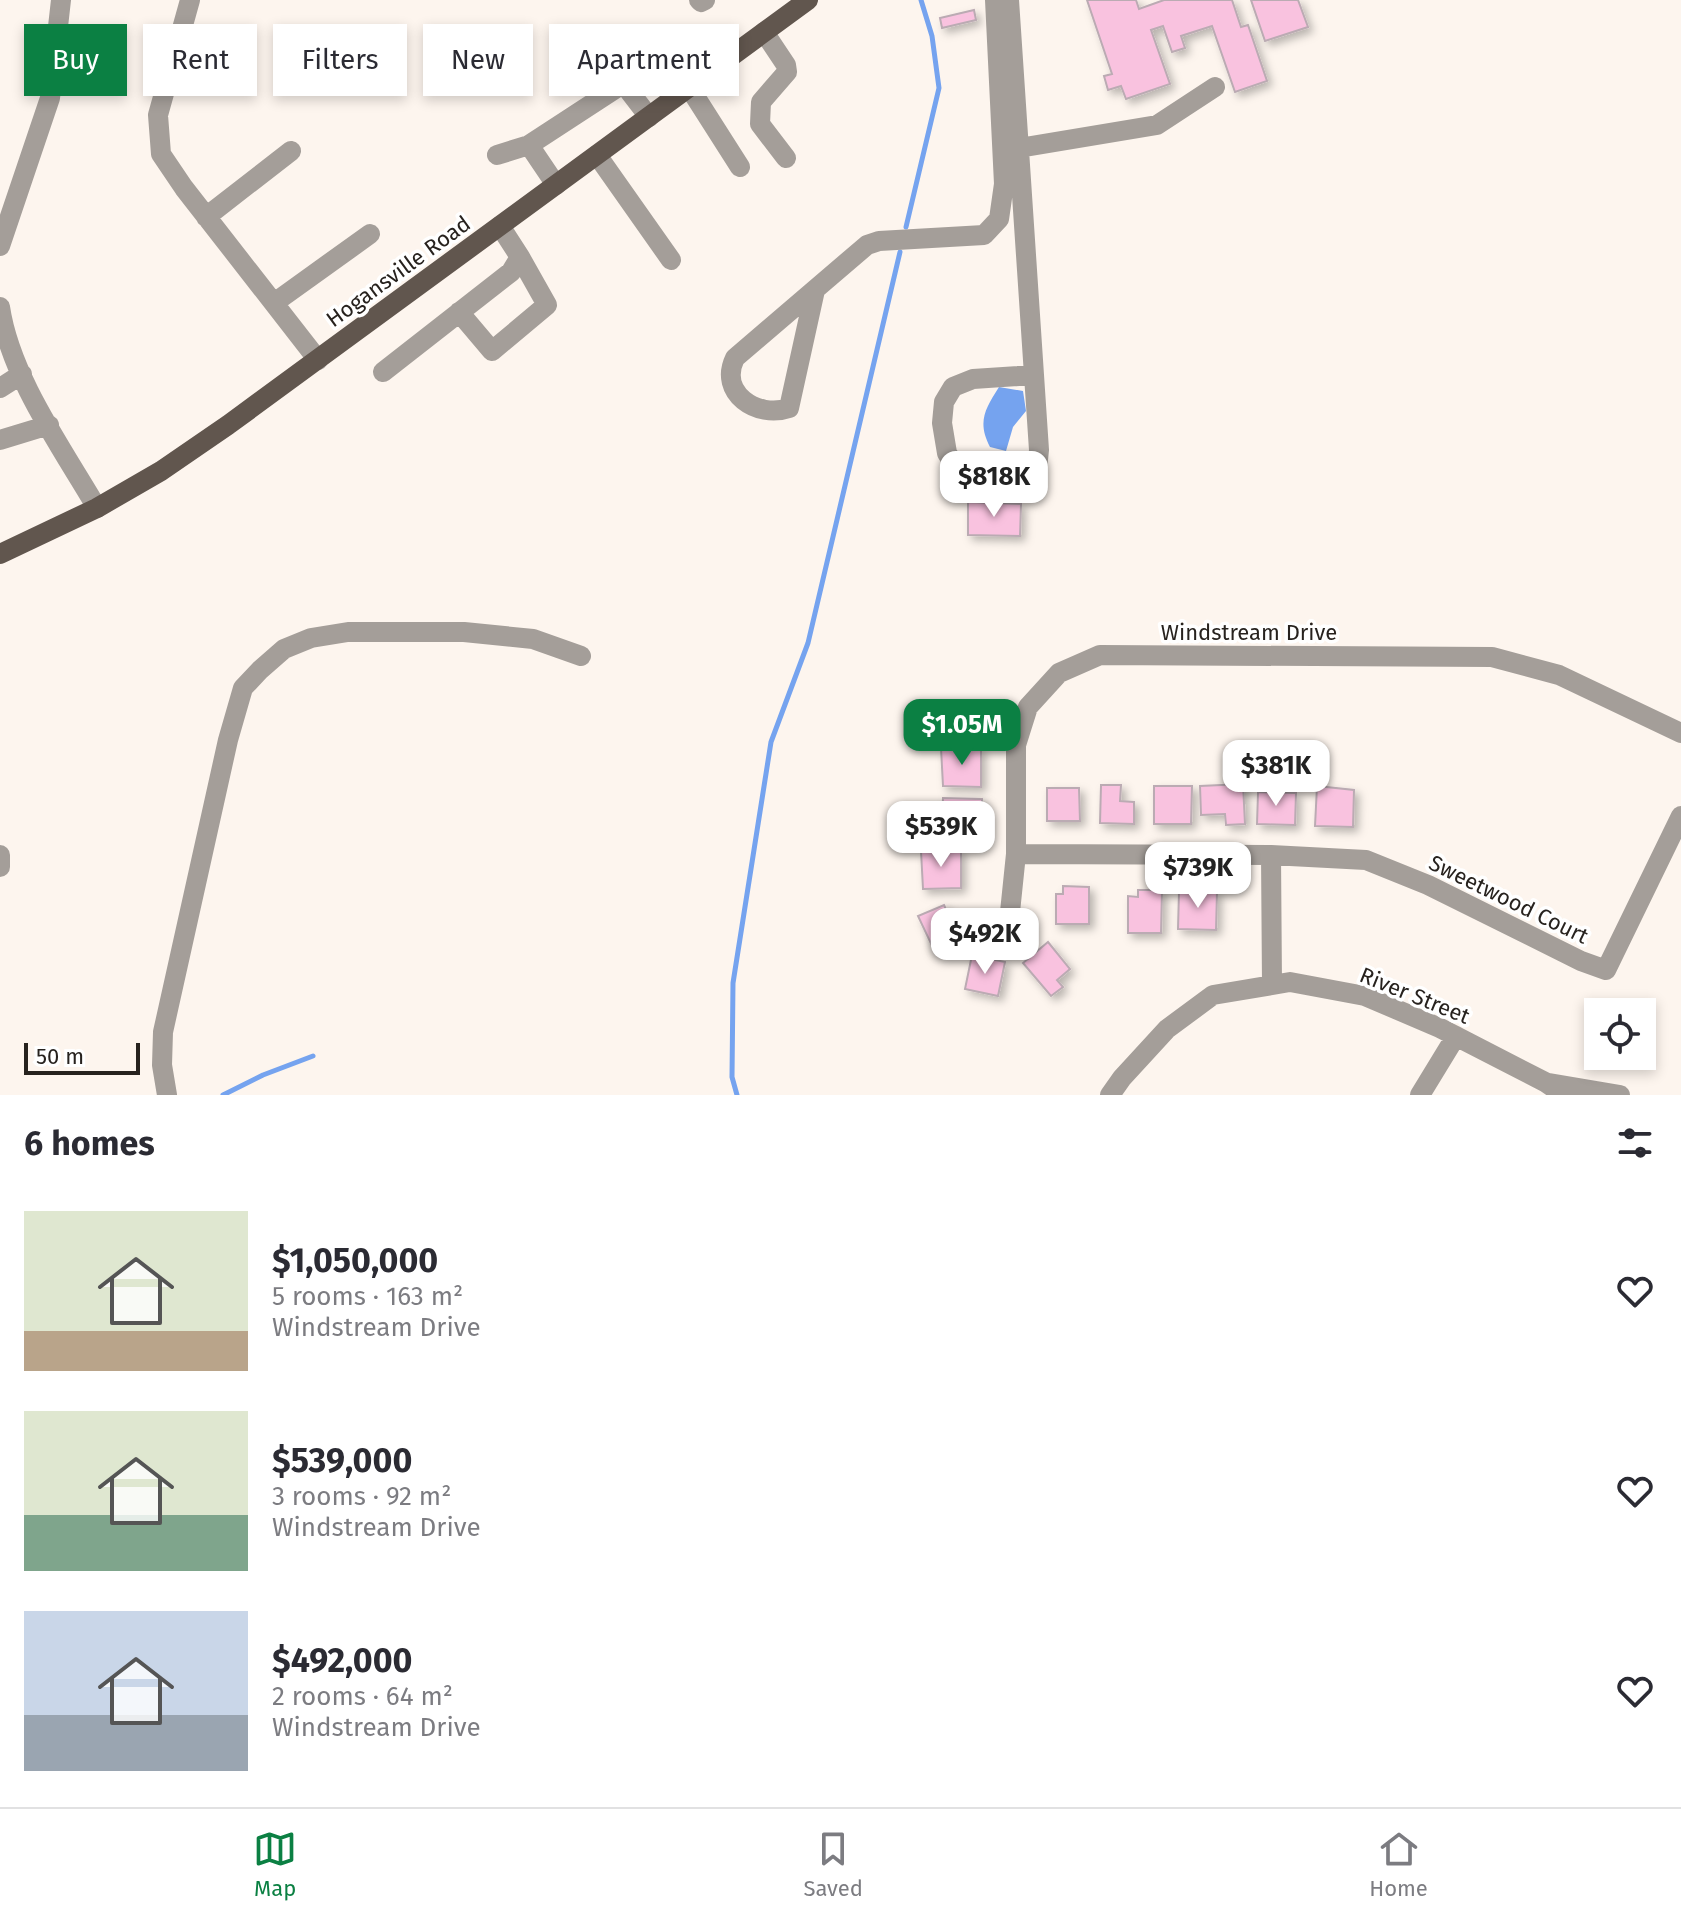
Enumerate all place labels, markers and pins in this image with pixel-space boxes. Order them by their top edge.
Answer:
pin: $818K [938,451,1050,519]
pin: $1.05M [897,699,1027,767]
pin: $381K [1220,740,1332,808]
pin: $539K [885,801,997,869]
pin: $739K [1142,842,1254,910]
pin: $492K [929,908,1041,976]

